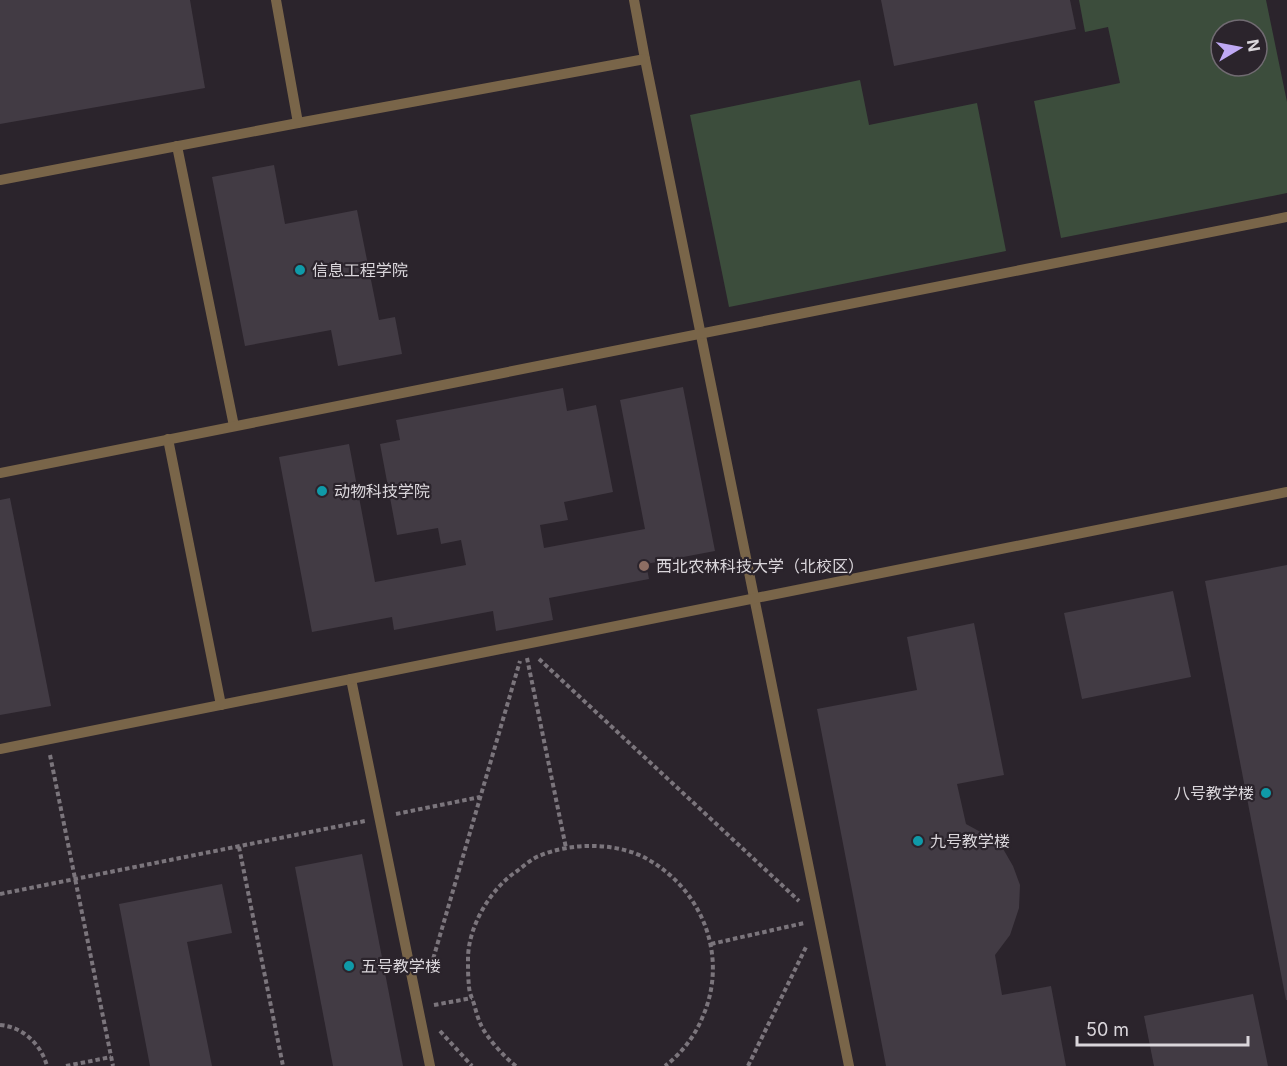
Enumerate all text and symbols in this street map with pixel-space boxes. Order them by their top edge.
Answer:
north arrow [1209,18,1269,78]
text: N [1243,38,1265,53]
place label: 信息工程学院 [312,260,408,280]
marker: 信息工程学院 [293,263,307,277]
place label: 动物科技学院 [334,481,430,501]
marker: 动物科技学院 [315,484,329,498]
place label: 西北农林科技大学（北校区） [656,556,864,576]
marker: 西北农林科技大学（北校区） [637,559,651,573]
place label: 八号教学楼 [1174,783,1254,803]
marker: 八号教学楼 [1259,786,1273,800]
place label: 九号教学楼 [930,831,1010,851]
marker: 九号教学楼 [911,834,925,848]
place label: 五号教学楼 [361,956,441,976]
marker: 五号教学楼 [342,959,356,973]
scale bar [1077,1009,1248,1047]
text: 50 m [1086,1019,1129,1040]

